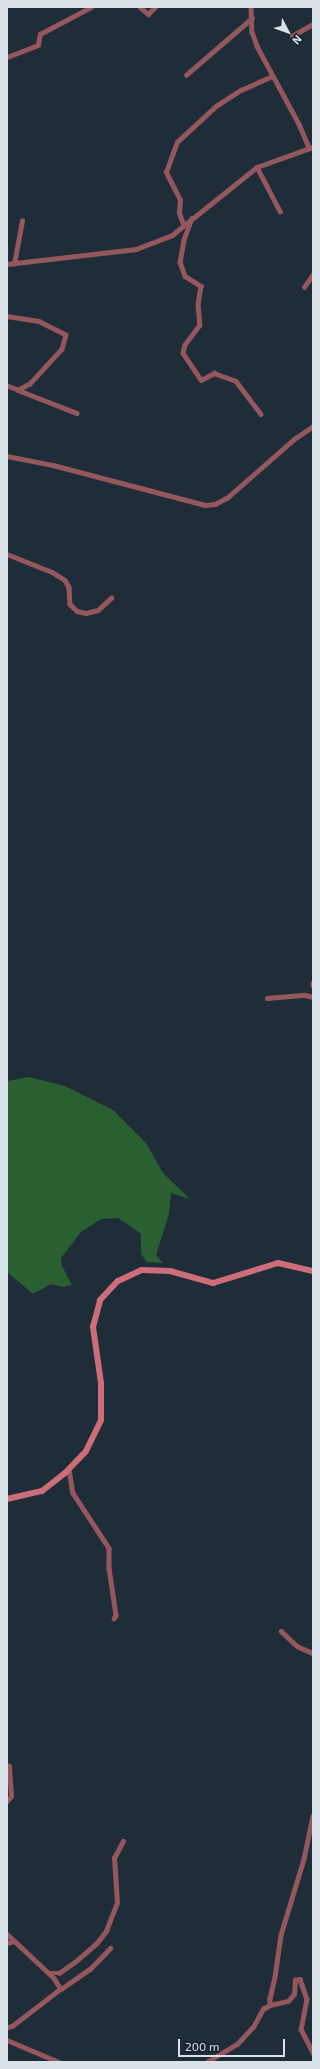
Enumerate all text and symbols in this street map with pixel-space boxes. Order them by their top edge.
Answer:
north arrow [268,12,308,52]
text: N [290,33,305,47]
scale bar [180,2031,287,2057]
text: 200 m [185,2039,219,2053]

